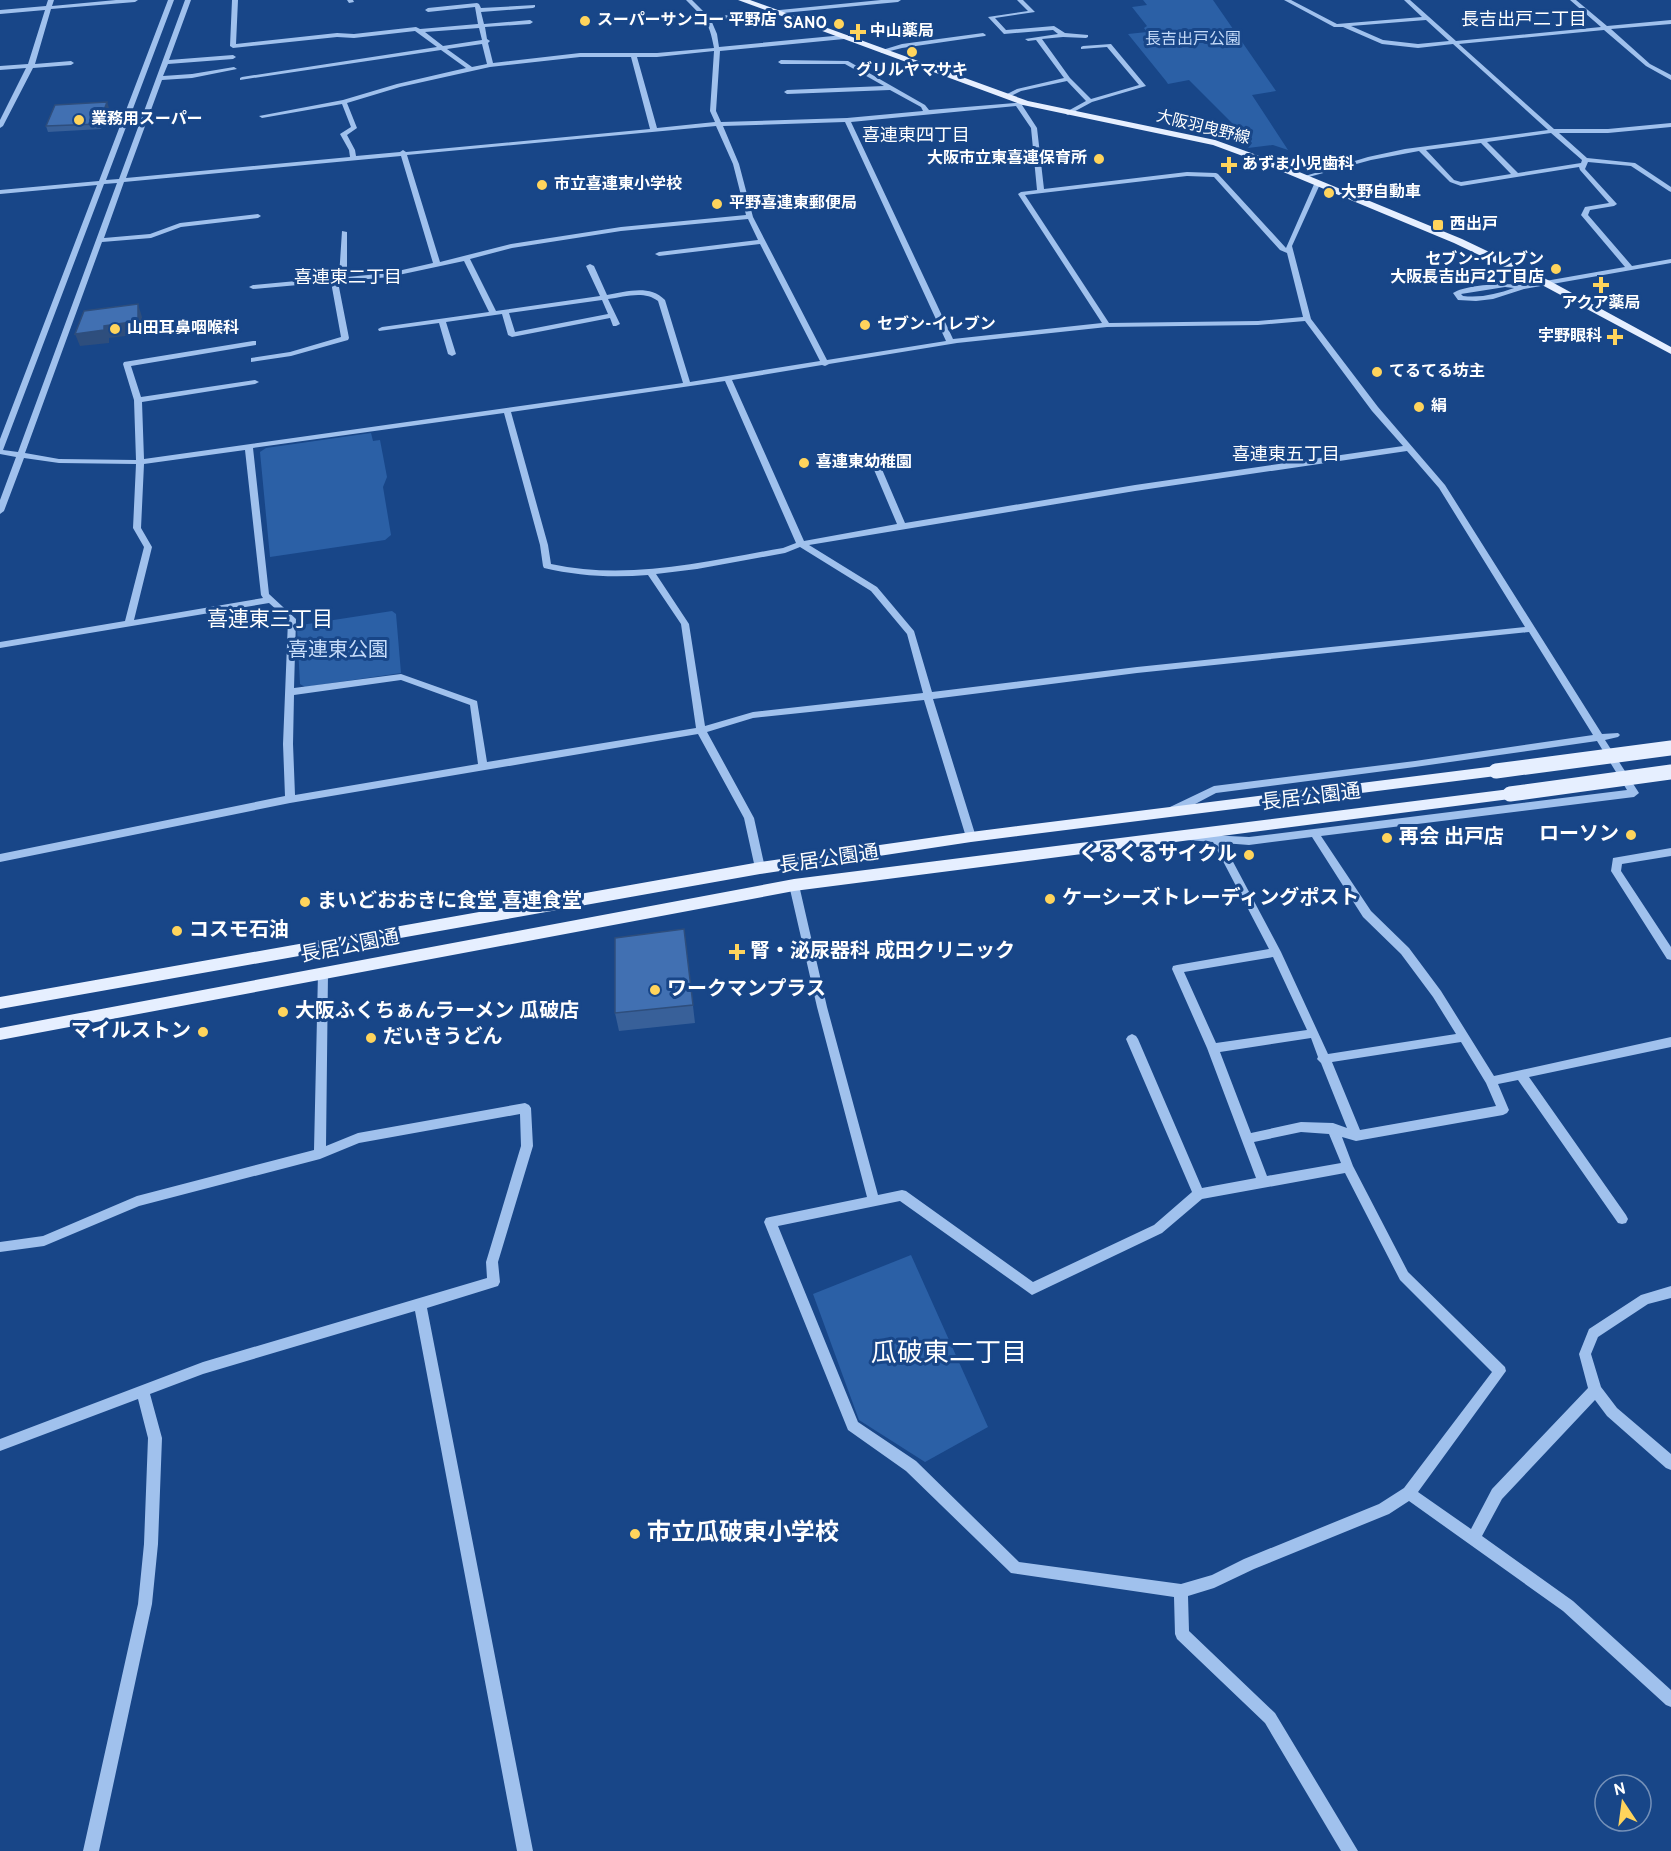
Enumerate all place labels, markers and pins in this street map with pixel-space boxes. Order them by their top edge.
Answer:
place label: スーパーサンコー 平野店 [597,11,777,31]
marker: スーパーサンコー 平野店 [578,14,592,28]
place label: SANO [783,14,827,34]
marker: SANO [832,17,846,31]
place label: 中山薬局 [870,22,934,42]
marker: 中山薬局 [851,25,865,39]
marker: グリルヤマサキ [905,45,919,59]
place label: グリルヤマサキ [856,60,968,81]
place label: 業務用スーパー [91,110,203,130]
marker: 業務用スーパー [72,113,86,127]
place label: 大阪市立東喜連保育所 [927,149,1087,169]
marker: 大阪市立東喜連保育所 [1092,152,1106,166]
place label: あずま小児歯科 [1242,155,1354,175]
marker: あずま小児歯科 [1220,156,1238,174]
place label: 市立喜連東小学校 [554,175,682,195]
marker: 市立喜連東小学校 [535,178,549,192]
place label: 大野自動車 [1341,183,1421,203]
marker: 大野自動車 [1322,186,1336,200]
place label: 平野喜連東郵便局 [729,194,857,214]
marker: 平野喜連東郵便局 [710,197,724,211]
place label: 西出戸 [1450,215,1498,235]
marker: 西出戸 [1431,218,1445,232]
place label: セブン-イレブン 大阪長吉出戸2丁目店 [1390,250,1544,288]
marker: セブン-イレブン 大阪長吉出戸2丁目店 [1549,262,1563,276]
marker: アクア薬局 [1594,278,1608,292]
place label: アクア薬局 [1561,294,1641,314]
place label: セブン-イレブン [877,315,996,335]
marker: セブン-イレブン [858,318,872,332]
place label: 山田耳鼻咽喉科 [127,319,239,339]
marker: 山田耳鼻咽喉科 [108,322,122,336]
place label: 宇野眼科 [1538,327,1602,347]
marker: 宇野眼科 [1606,328,1624,346]
place label: てるてる坊主 [1389,362,1485,382]
marker: てるてる坊主 [1370,365,1384,379]
place label: 絹 [1431,397,1447,417]
marker: 絹 [1412,400,1426,414]
place label: 喜連東幼稚園 [816,453,912,473]
marker: 喜連東幼稚園 [797,456,811,470]
place label: ローソン [1539,822,1619,848]
place label: 再会 出戸店 [1399,825,1504,851]
marker: ローソン [1624,828,1638,842]
marker: 再会 出戸店 [1380,831,1394,845]
place label: くるくるサイクル [1079,842,1237,868]
marker: くるくるサイクル [1242,848,1256,862]
place label: ケーシーズトレーディングポスト [1062,886,1359,912]
place label: まいどおおきに食堂 喜連食堂 [317,889,582,915]
marker: ケーシーズトレーディングポスト [1043,892,1057,906]
marker: まいどおおきに食堂 喜連食堂 [298,895,312,909]
place label: コスモ石油 [189,918,289,944]
marker: コスモ石油 [170,924,184,938]
place label: 腎・泌尿器科 成田クリニック [750,939,1015,965]
marker: 腎・泌尿器科 成田クリニック [728,943,746,961]
place label: ワークマンプラス [667,977,826,1003]
marker: ワークマンプラス [648,983,662,997]
place label: 大阪ふくちぁんラーメン 瓜破店 [295,999,579,1025]
marker: 大阪ふくちぁんラーメン 瓜破店 [276,1005,290,1019]
place label: マイルストン [71,1019,191,1045]
marker: マイルストン [196,1025,210,1039]
place label: だいきうどん [383,1025,503,1051]
marker: だいきうどん [364,1031,378,1045]
place label: 市立瓜破東小学校 [647,1519,839,1549]
marker: 市立瓜破東小学校 [628,1527,642,1541]

